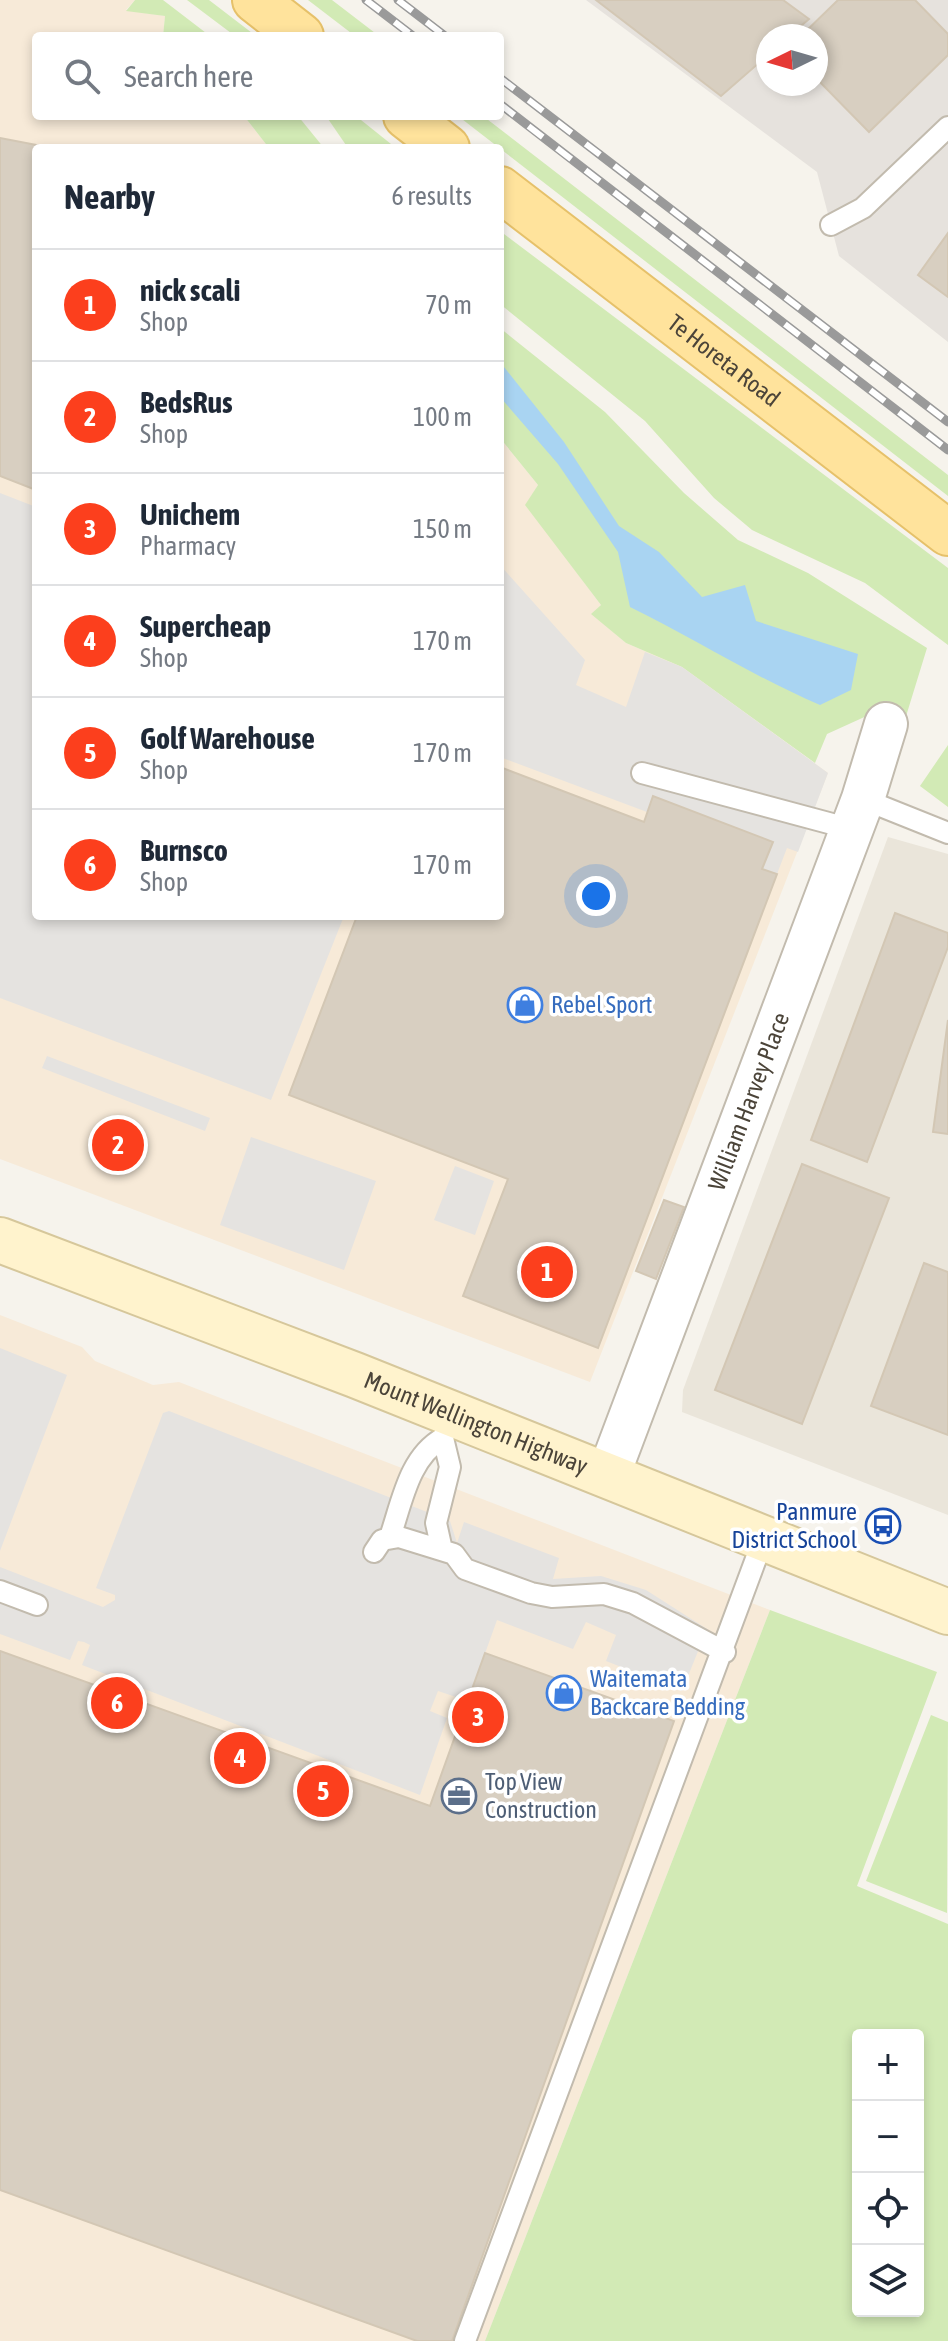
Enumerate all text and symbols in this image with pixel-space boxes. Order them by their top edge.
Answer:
north arrow [756,24,828,96]
search box [32,32,504,120]
icon: search [60,54,104,98]
text: Search here [124,59,253,93]
text: Nearby [64,177,155,216]
text: 6 results [391,181,472,211]
text: nick scali [140,273,240,307]
text: 1 [84,290,96,320]
text: 70 m [425,290,472,320]
text: Shop [140,307,188,337]
street label: Te Horeta Road [663,309,785,412]
text: BedsRus [140,385,233,419]
text: 2 [84,402,96,432]
text: 100 m [413,402,472,432]
text: Shop [140,419,188,449]
text: Unichem [140,497,240,531]
text: 3 [84,514,96,544]
text: 150 m [413,514,472,544]
text: Pharmacy [140,531,236,561]
text: Supercheap [140,609,271,643]
text: 4 [84,626,96,656]
text: 170 m [413,626,472,656]
text: Shop [140,643,188,673]
text: Golf Warehouse [140,721,315,755]
text: 5 [84,738,96,768]
text: 170 m [413,738,472,768]
text: Shop [140,755,188,785]
text: Burnsco [140,833,228,867]
text: 6 [84,850,96,880]
text: 170 m [413,850,472,880]
text: Shop [140,867,188,897]
your location [576,876,616,916]
shop icon: Rebel Sport [506,986,544,1024]
place label: Rebel Sport [551,991,652,1018]
street label: William Harvey Place [703,1009,794,1194]
pin: 2 [92,1115,144,1175]
pin: 1 [521,1242,573,1302]
street label: Mount Wellington Highway [360,1366,592,1480]
place label: Panmure District School [731,1498,858,1553]
bus stop icon: Panmure District School [864,1507,902,1545]
place label: Waitemata Backcare Bedding [590,1665,746,1720]
pin: 6 [91,1673,143,1733]
shop icon: Waitemata Backcare Bedding [545,1674,583,1712]
pin: 3 [452,1687,504,1747]
pin: 4 [214,1728,266,1788]
pin: 5 [297,1761,349,1821]
place label: Top View Construction [485,1768,597,1823]
office icon: Top View Construction [440,1777,478,1815]
map controls [852,2029,924,2317]
button: + [852,2029,924,2101]
button: − [852,2101,924,2173]
button: locate [852,2173,924,2245]
button: layers [852,2245,924,2317]

